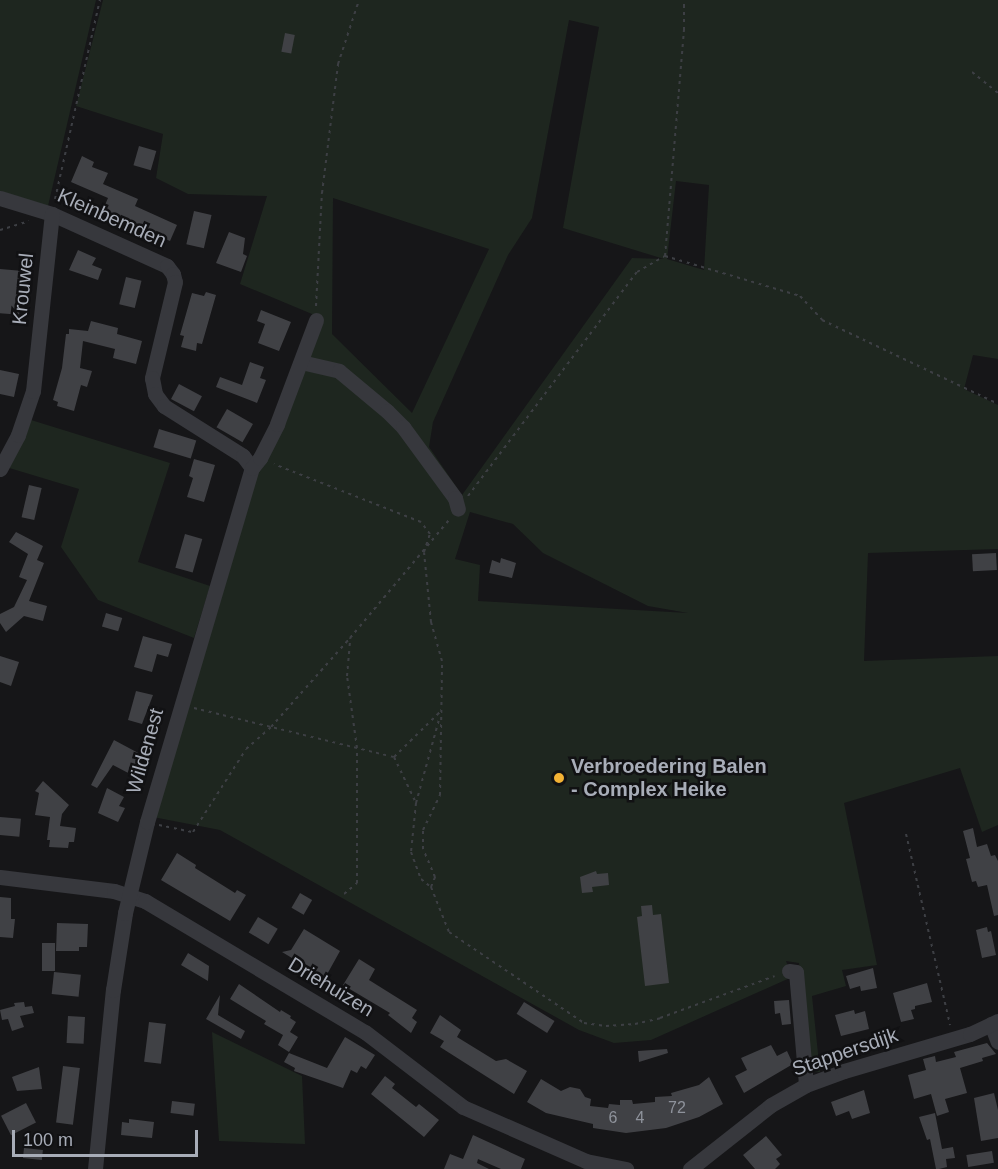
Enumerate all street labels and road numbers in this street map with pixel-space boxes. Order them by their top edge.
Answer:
street label: Kleinbemden [54,183,170,253]
street label: Krouwel [7,252,39,326]
street label: Wildenest [121,705,169,797]
street label: Driehuizen [284,952,378,1022]
street label: Stappersdijk [789,1023,901,1081]

